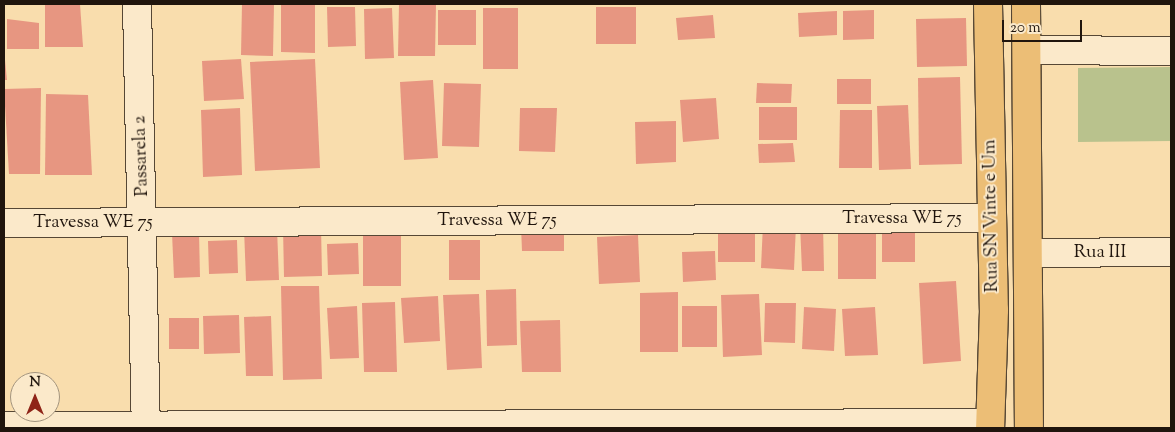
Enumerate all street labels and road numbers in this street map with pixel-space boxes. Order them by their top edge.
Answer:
street label: Passarela 2 [130,115,154,197]
street label: Rua SN Vinte e Um [980,139,1004,293]
street label: Travessa WE 75 [842,208,962,230]
street label: Travessa WE 75 [437,210,557,232]
street label: Travessa WE 75 [33,212,153,234]
street label: Rua III [1074,242,1126,264]

